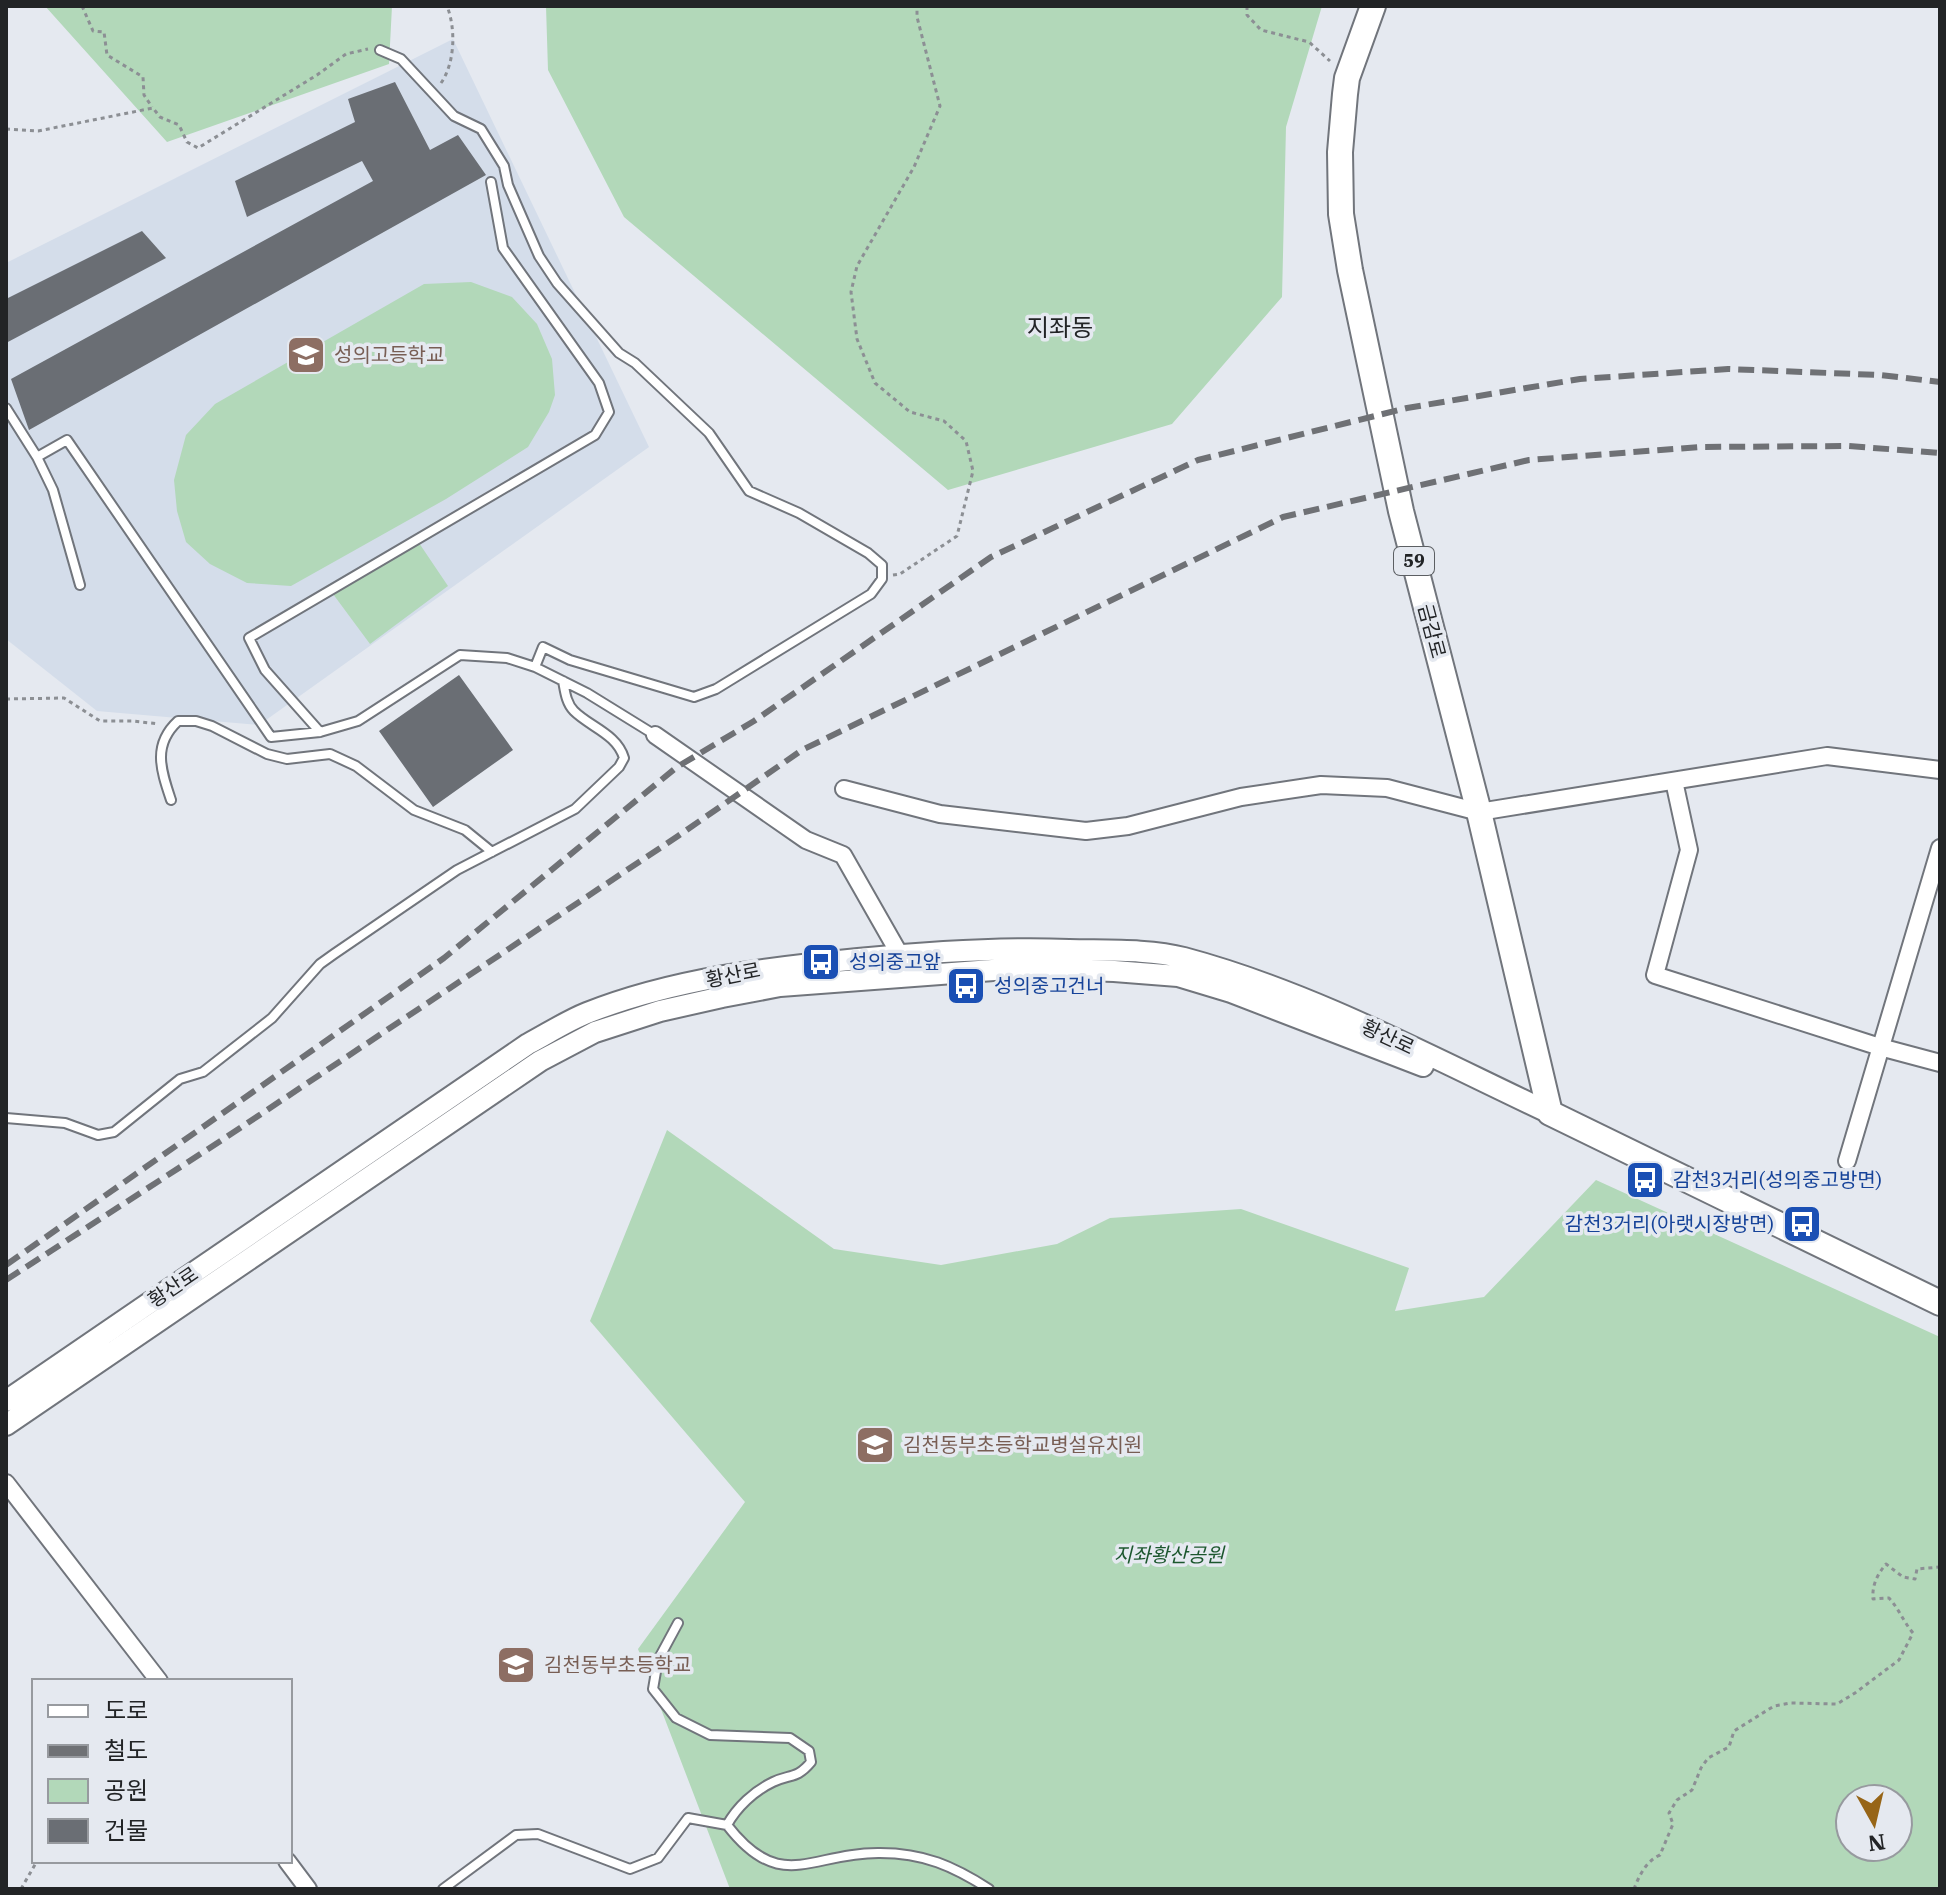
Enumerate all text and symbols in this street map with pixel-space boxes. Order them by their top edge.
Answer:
district label: 지좌동 [1027,311,1093,343]
school or university icon: 성의고등학교 [285,334,327,376]
place label: 성의고등학교 [334,341,444,368]
road number: 59 [1394,547,1434,575]
street label: 금감로 [1412,601,1453,661]
bus stop icon: 성의중고앞 [800,941,842,983]
place label: 성의중고앞 [849,948,941,975]
street label: 황산로 [703,956,763,993]
bus stop icon: 성의중고건너 [945,965,987,1007]
place label: 성의중고건너 [994,972,1104,999]
street label: 황산로 [1357,1013,1419,1060]
bus stop icon: 감천3거리(성의중고방면) [1624,1159,1666,1201]
place label: 감천3거리(성의중고방면) [1673,1166,1882,1193]
bus stop icon: 감천3거리(아랫시장방면) [1781,1203,1823,1245]
place label: 감천3거리(아랫시장방면) [1565,1210,1774,1237]
street label: 황산로 [142,1260,203,1313]
school or university icon: 김천동부초등학교병설유치원 [854,1424,896,1466]
place label: 김천동부초등학교병설유치원 [903,1431,1142,1458]
park label: 지좌황산공원 [1114,1541,1226,1568]
school or university icon: 김천동부초등학교 [495,1644,537,1686]
place label: 김천동부초등학교 [544,1651,691,1678]
legend [32,1679,292,1863]
text: 도로 [104,1694,148,1726]
text: 철도 [104,1734,148,1766]
text: 공원 [104,1774,148,1806]
north arrow [1834,1783,1914,1863]
text: 건물 [104,1814,148,1846]
text: N [1866,1828,1887,1859]

